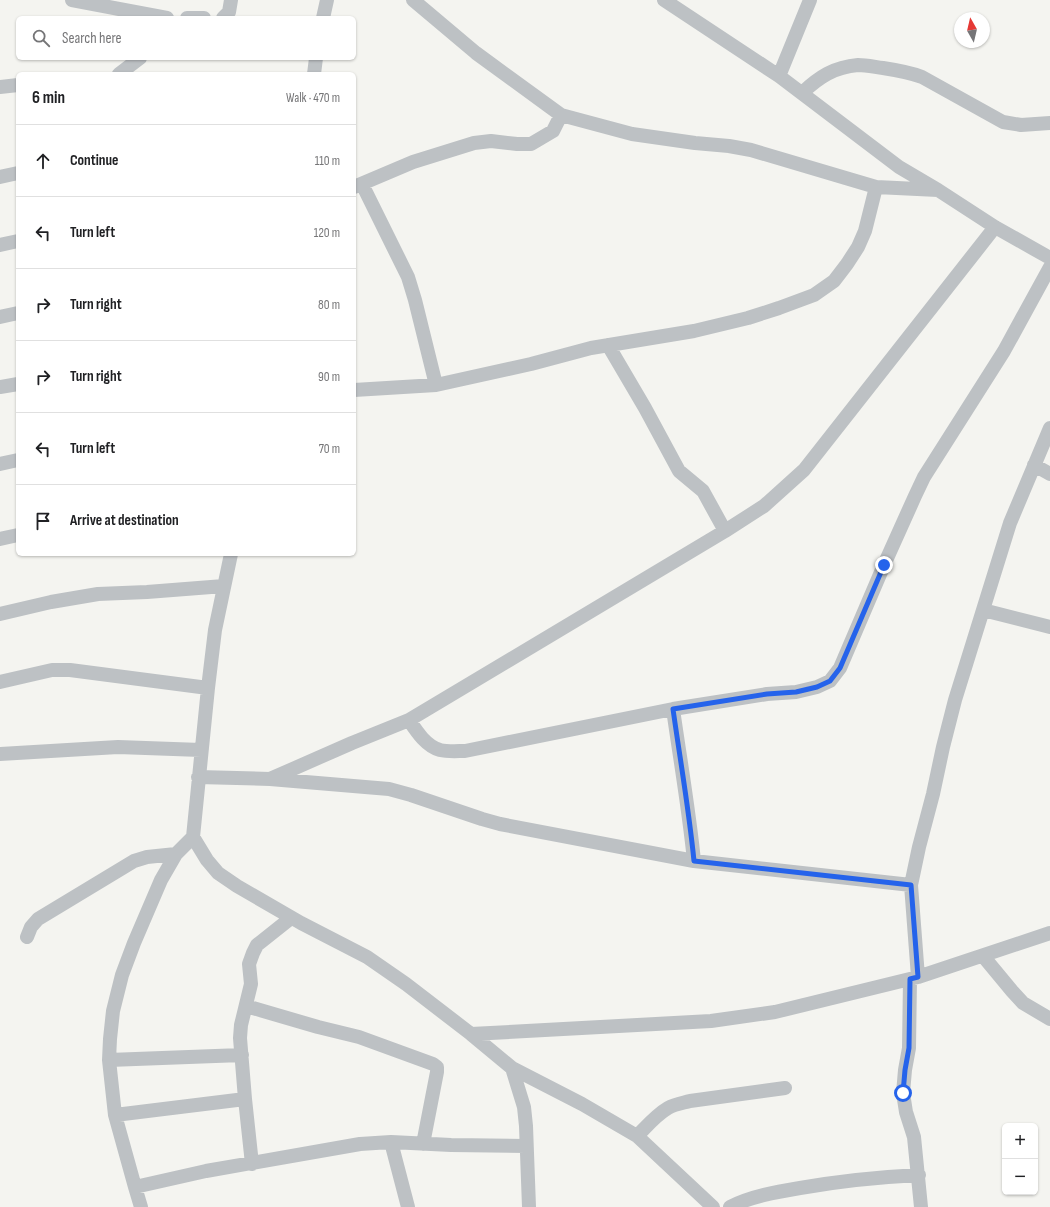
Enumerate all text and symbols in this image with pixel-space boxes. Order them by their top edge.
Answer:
north arrow [954,12,990,48]
search box [16,16,356,60]
icon: search [30,27,52,49]
text: Search here [62,29,122,48]
text: 6 min [32,88,65,108]
text: Walk · 470 m [286,90,340,106]
icon: ahead [32,150,54,172]
text: Continue [70,151,119,170]
text: 110 m [315,153,340,169]
icon: left [32,222,54,244]
text: Turn left [70,223,115,242]
text: 120 m [314,225,340,241]
icon: right [32,294,54,316]
text: Turn right [70,295,122,314]
text: 80 m [318,297,340,313]
icon: right [32,366,54,388]
text: Turn right [70,367,122,386]
text: 90 m [318,369,340,385]
icon: left [32,438,54,460]
text: Turn left [70,439,115,458]
text: 70 m [319,441,340,457]
icon: arrive [32,510,54,532]
text: Arrive at destination [70,511,179,530]
route end [875,556,893,574]
route start [894,1084,912,1102]
map controls [1002,1123,1038,1195]
button: + [1002,1123,1038,1159]
button: − [1002,1159,1038,1195]

